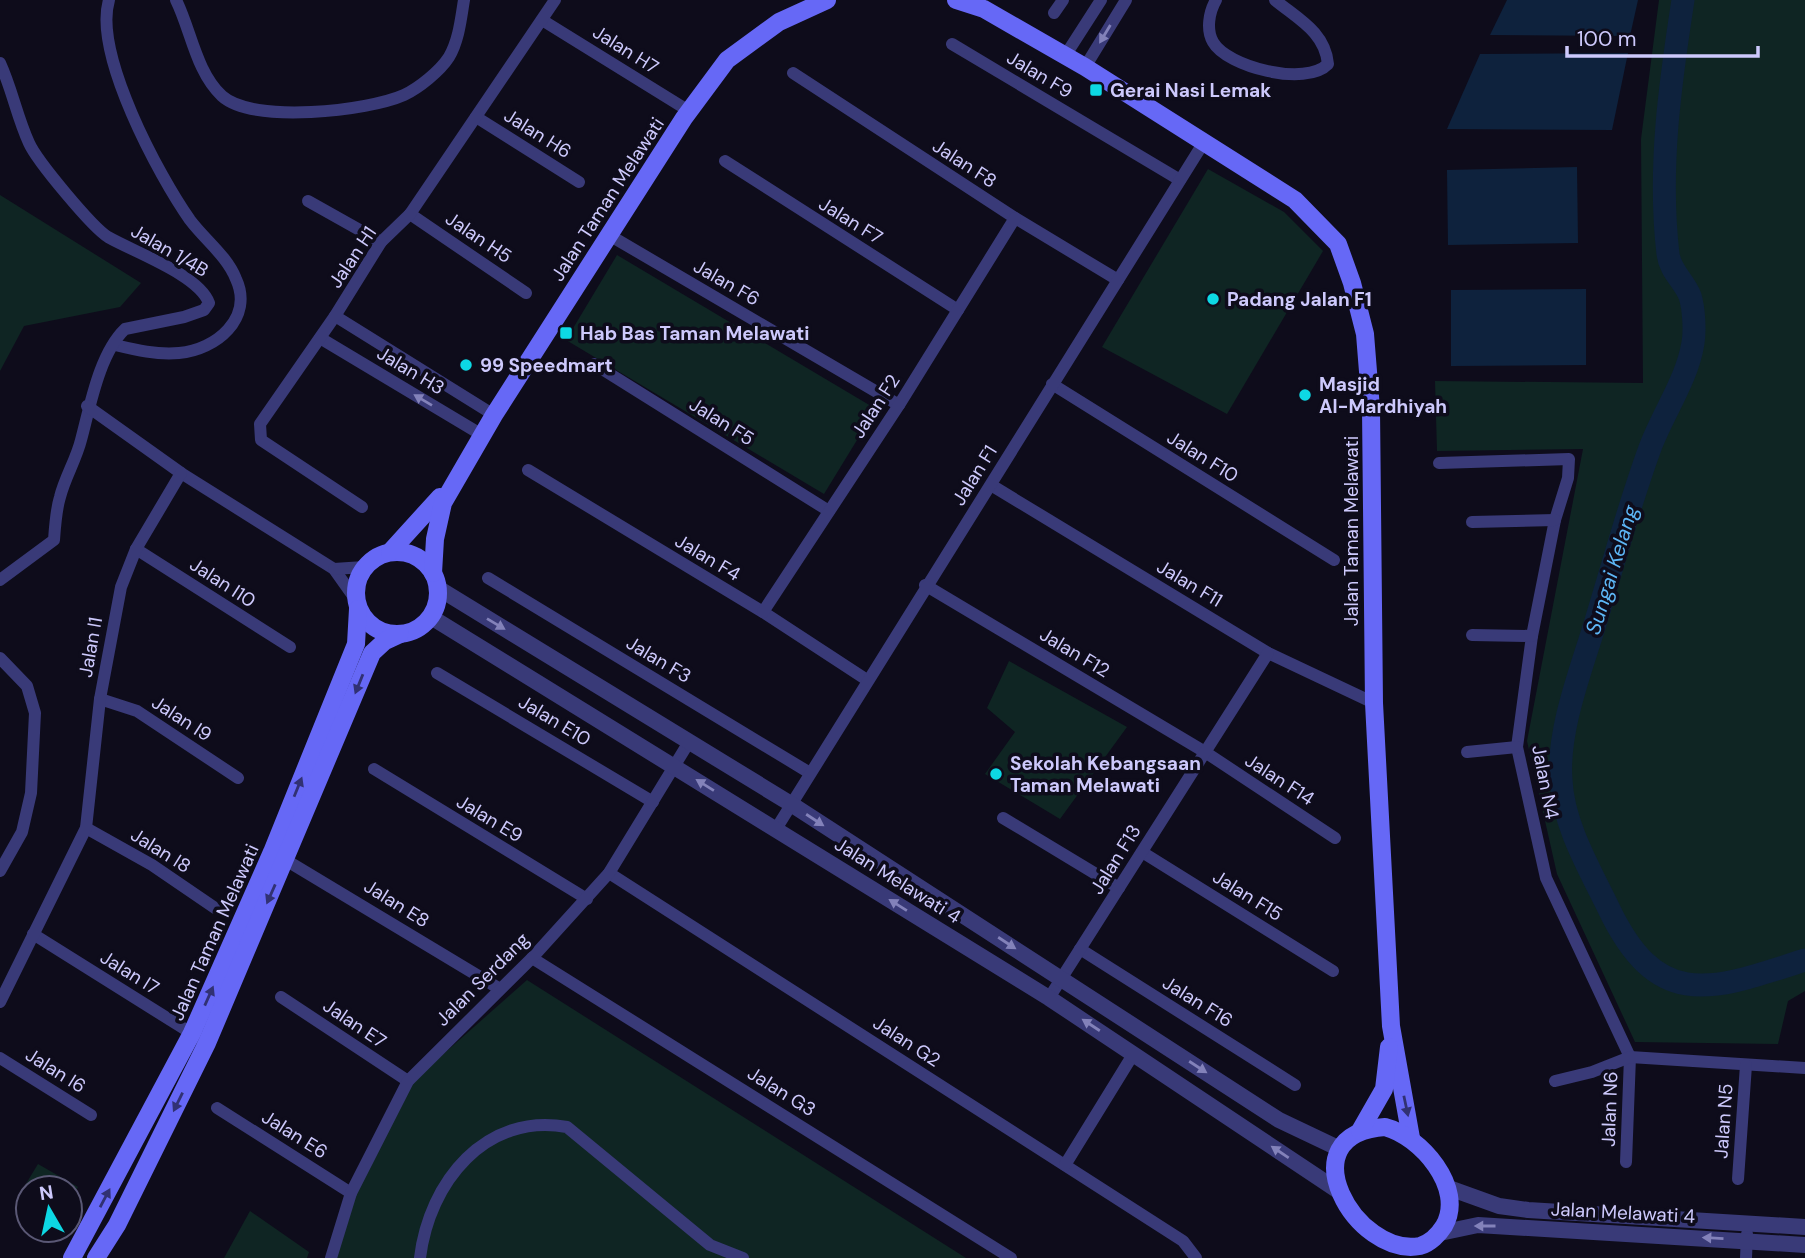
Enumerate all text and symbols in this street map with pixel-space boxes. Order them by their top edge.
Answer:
scale bar [1567,14,1758,58]
street label: Jalan H7 [588,19,664,79]
one-way arrow [1099,24,1112,43]
text: 100 m [1577,25,1637,53]
street label: Jalan F9 [1002,45,1077,104]
place label: Gerai Nasi Lemak [1110,78,1271,103]
marker: Gerai Nasi Lemak [1088,82,1104,98]
street label: Jalan H6 [499,103,576,164]
street label: Jalan Taman Melawati [545,113,670,286]
street label: Jalan F8 [928,133,1002,193]
street label: Jalan F7 [814,191,887,250]
street label: Jalan H5 [441,206,517,269]
street label: Jalan 1/4B [126,218,213,283]
street label: Jalan H1 [323,222,382,293]
street label: Jalan F6 [689,253,764,311]
place label: Padang Jalan F1 [1227,287,1372,312]
marker: Padang Jalan F1 [1205,291,1221,307]
place label: Hab Bas Taman Melawati [580,321,809,346]
marker: Hab Bas Taman Melawati [558,325,574,341]
street label: Jalan H3 [372,341,449,400]
place label: 99 Speedmart [480,353,613,378]
marker: 99 Speedmart [458,357,474,373]
street label: Jalan F2 [845,369,905,443]
place label: Masjid Al-Mardhiyah [1319,372,1447,419]
marker: Masjid Al-Mardhiyah [1297,387,1313,403]
street label: Jalan F5 [685,392,759,451]
one-way arrow [414,394,433,407]
street label: Jalan F10 [1162,425,1243,488]
street label: Jalan Taman Melawati [1339,436,1364,626]
street label: Jalan F1 [946,440,1003,510]
water label: Sungai Kelang [1579,501,1645,638]
street label: Jalan F4 [670,528,745,587]
street label: Jalan I10 [185,552,260,613]
street label: Jalan F11 [1152,554,1227,613]
street label: Jalan I1 [73,615,108,679]
one-way arrow [487,618,506,630]
street label: Jalan F12 [1035,622,1114,683]
street label: Jalan F3 [622,630,696,689]
one-way arrow [353,674,364,695]
street label: Jalan E10 [514,689,595,752]
street label: Jalan I9 [147,690,217,747]
street label: Jalan N4 [1526,743,1565,821]
street label: Jalan F14 [1240,748,1319,811]
place label: Sekolah Kebangsaan Taman Melawati [1010,751,1201,798]
marker: Sekolah Kebangsaan Taman Melawati [988,766,1004,782]
one-way arrow [293,776,304,797]
one-way arrow [695,778,715,791]
street label: Jalan E9 [452,789,527,848]
one-way arrow [806,813,825,826]
street label: Jalan F13 [1084,820,1147,899]
street label: Jalan I8 [126,822,196,879]
street label: Jalan Melawati 4 [830,832,966,929]
street label: Jalan Taman Melawati [164,840,265,1024]
street label: Jalan F15 [1208,864,1287,927]
street label: Jalan E8 [359,874,434,933]
one-way arrow [266,884,277,905]
one-way arrow [889,898,908,911]
street label: Jalan Serdang [430,927,535,1032]
one-way arrow [997,936,1016,949]
street label: Jalan I7 [96,945,164,1000]
street label: Jalan F16 [1158,970,1238,1033]
one-way arrow [203,985,214,1006]
street label: Jalan E7 [318,993,391,1054]
street label: Jalan G2 [868,1010,945,1073]
one-way arrow [1081,1019,1101,1032]
street label: Jalan I6 [21,1042,91,1099]
one-way arrow [1188,1060,1208,1073]
street label: Jalan G3 [743,1061,821,1122]
street label: Jalan N6 [1596,1071,1623,1147]
street label: Jalan N5 [1708,1083,1739,1159]
one-way arrow [172,1092,184,1112]
one-way arrow [1400,1095,1411,1117]
street label: Jalan E6 [257,1104,332,1164]
one-way arrow [1271,1145,1290,1158]
north arrow [14,1174,84,1244]
text: N [38,1179,55,1206]
one-way arrow [98,1188,110,1208]
street label: Jalan Melawati 4 [1550,1196,1696,1229]
one-way arrow [1474,1220,1496,1232]
one-way arrow [1701,1232,1723,1243]

